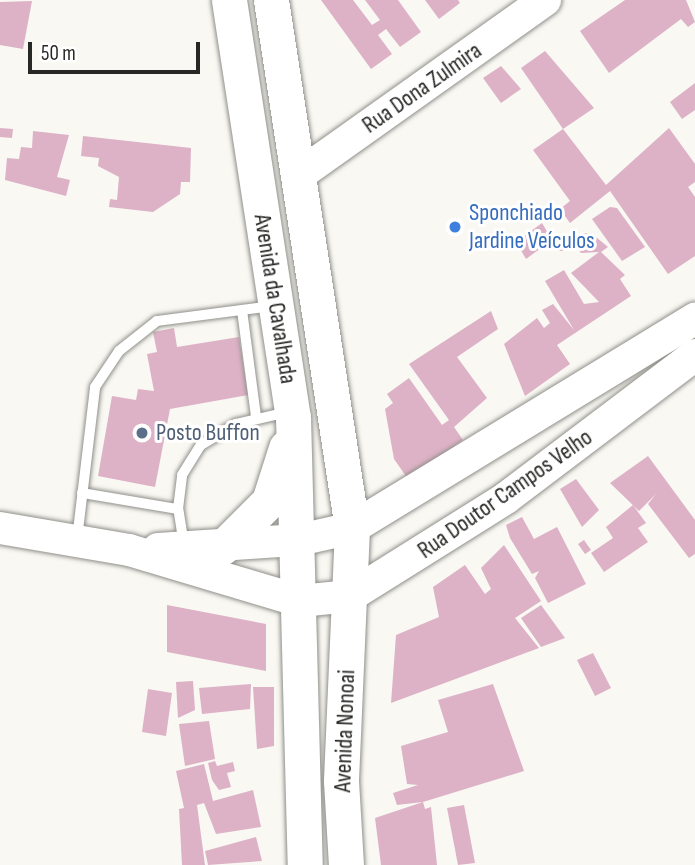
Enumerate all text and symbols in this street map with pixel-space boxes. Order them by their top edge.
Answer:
scale bar [32,28,203,72]
street label: Rua Dona Zulmira [357,36,487,140]
text: 50 m [41,41,76,66]
place label: Sponchiado Jardine Veículos [469,199,595,255]
street label: Avenida da Cavalhada [247,212,303,386]
marker: Sponchiado Jardine Veículos [447,219,463,235]
place label: Posto Buffon [156,419,260,447]
street label: Rua Doutor Campos Velho [412,423,598,565]
marker: Posto Buffon [134,425,150,441]
street label: Avenida Nonoai [328,669,362,793]

